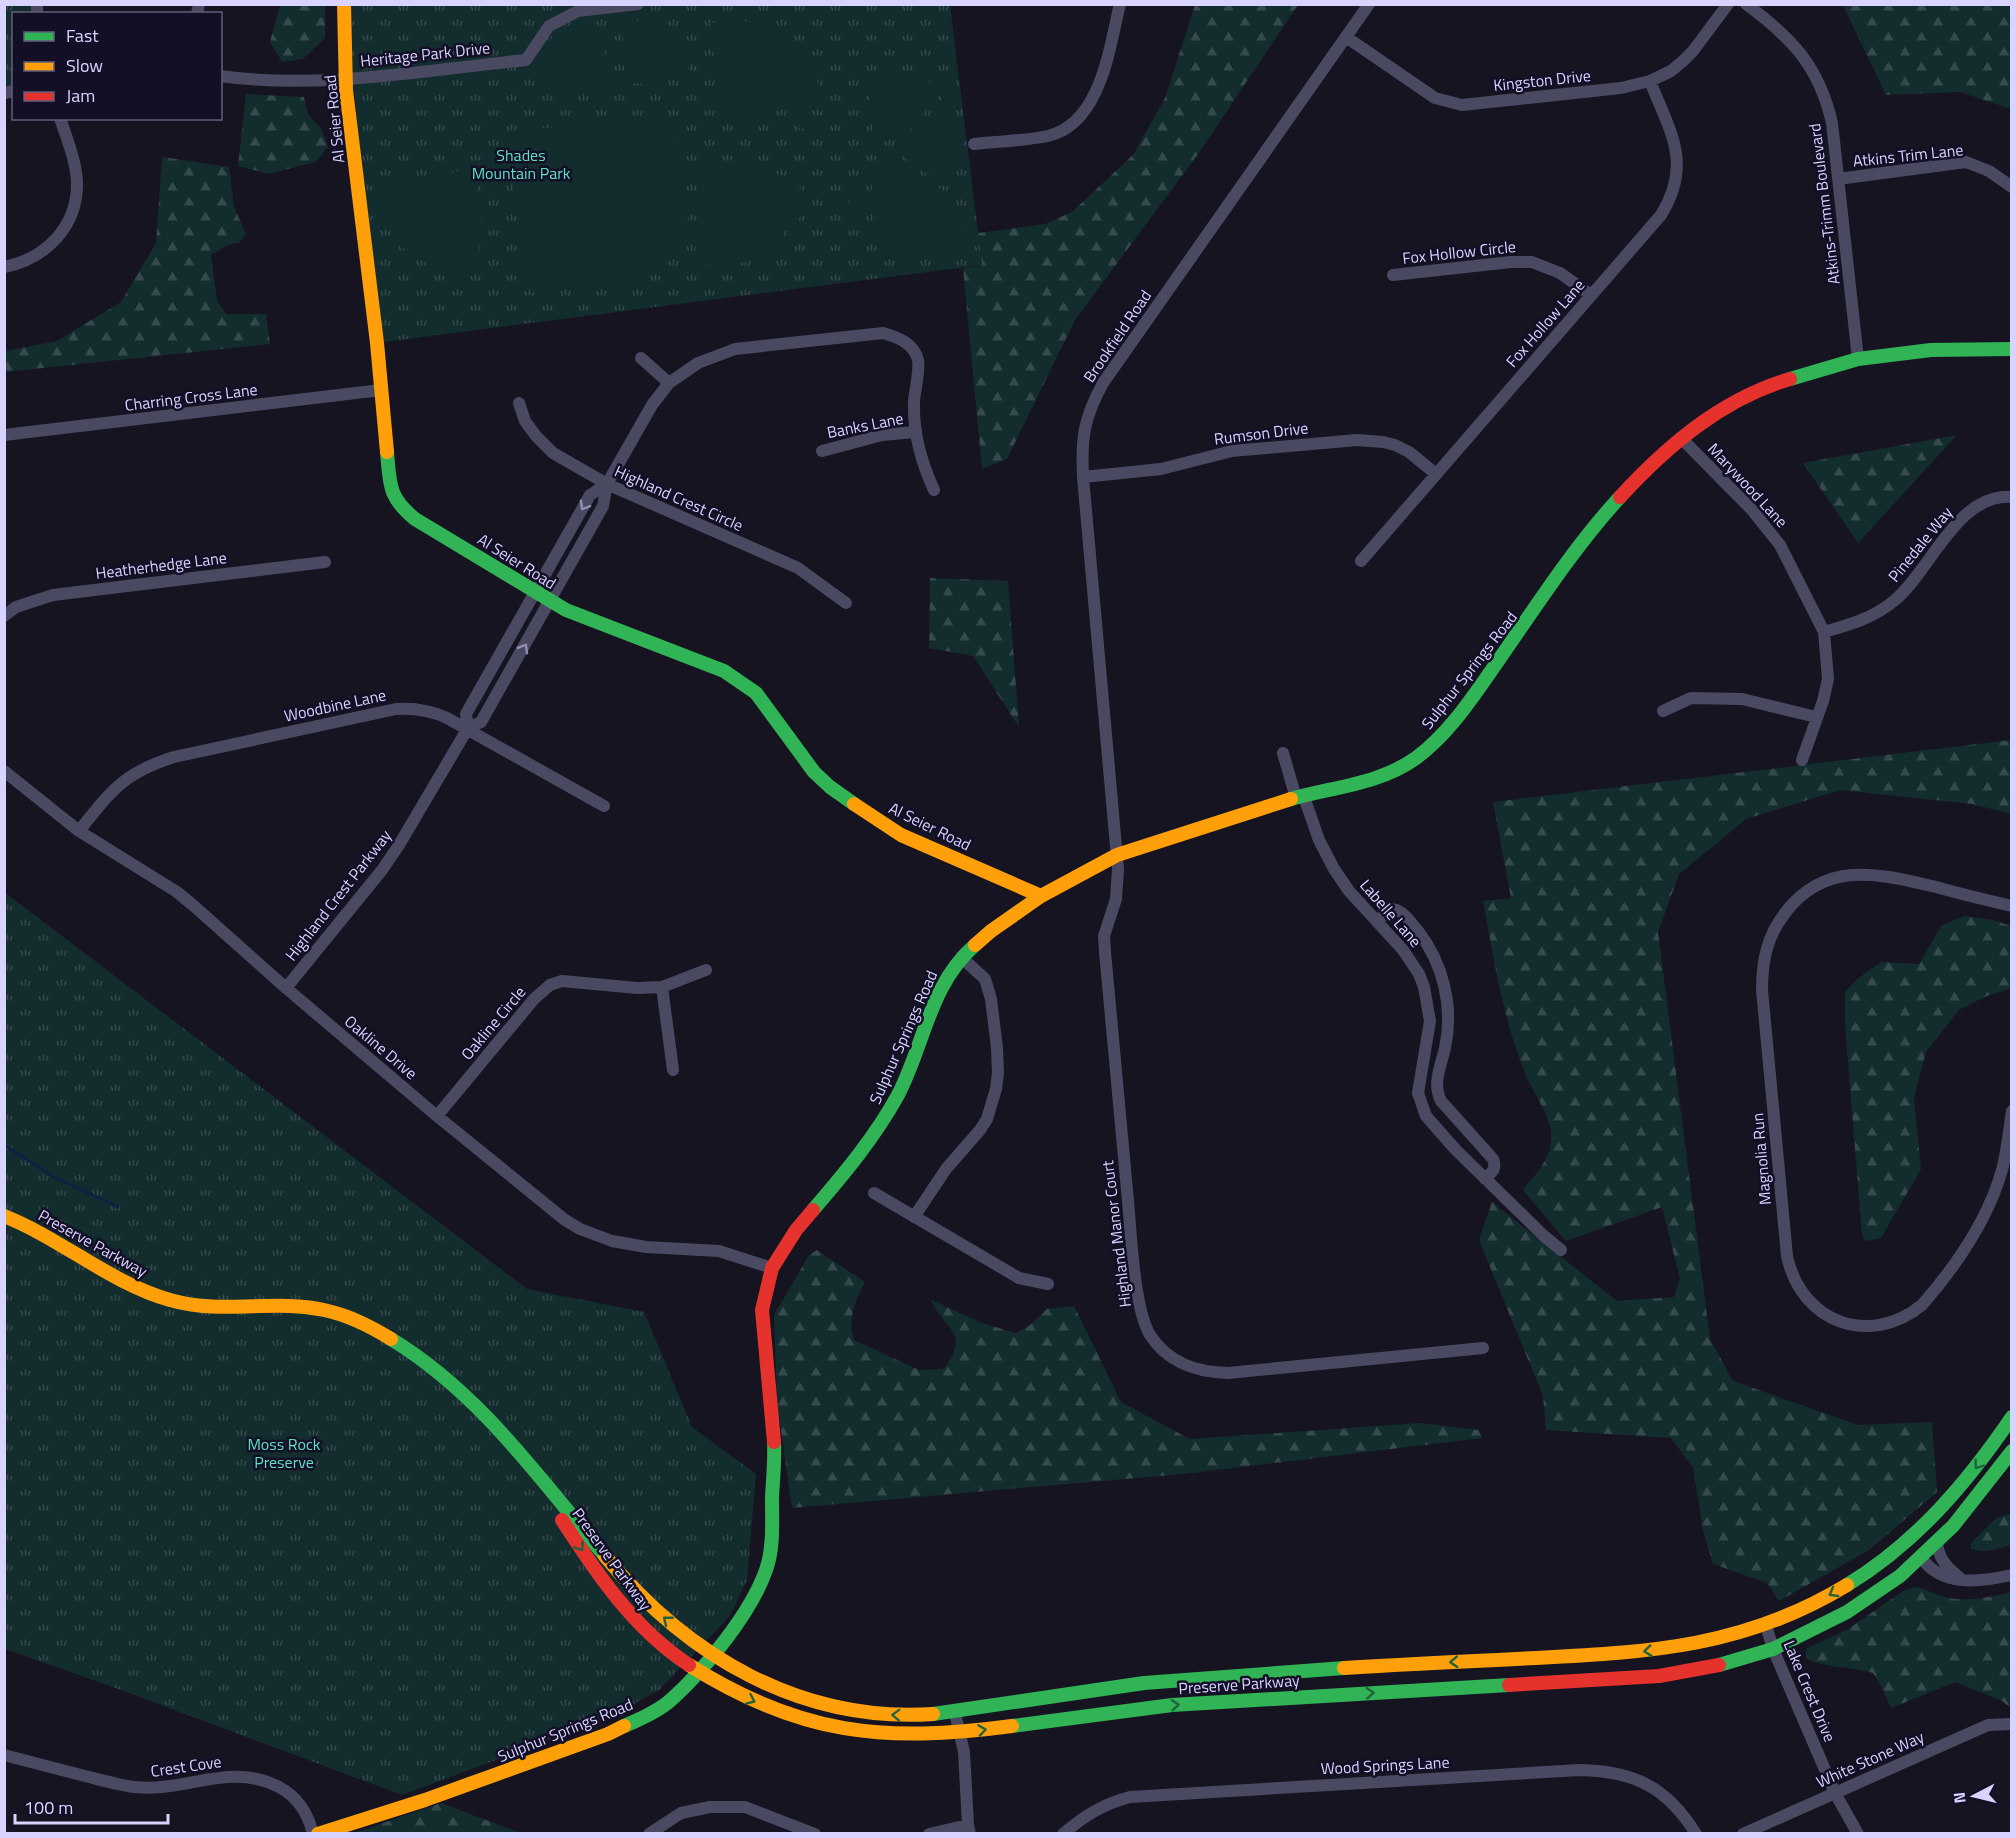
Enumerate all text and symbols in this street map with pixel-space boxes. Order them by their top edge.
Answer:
legend [12,12,222,120]
text: Fast [66,22,99,49]
street label: Heritage Park Drive [359,35,491,73]
text: Slow [66,52,103,79]
street label: Kingston Drive [1492,63,1592,97]
street label: Al Seier Road [317,74,351,164]
text: Jam [66,82,95,109]
street label: Atkins-Trimm Boulevard [1802,122,1846,286]
street label: Atkins Trim Lane [1852,137,1964,173]
park label: Shades Mountain Park [472,143,571,185]
street label: Fox Hollow Circle [1401,234,1517,270]
street label: Fox Hollow Lane [1500,274,1590,372]
street label: Brookfield Road [1077,285,1157,387]
street label: Charring Cross Lane [123,377,259,417]
street label: Banks Lane [825,406,905,444]
street label: Rumson Drive [1213,415,1309,451]
street label: Marywood Lane [1702,437,1794,533]
street label: Highland Crest Circle [611,459,747,537]
one-way arrow [579,500,591,510]
street label: Pinedale Way [1882,501,1958,587]
street label: Al Seier Road [473,527,561,595]
street label: Heatherhedge Lane [94,545,228,585]
street label: Sulphur Springs Road [1415,606,1523,734]
one-way arrow [517,643,528,654]
street label: Woodbine Lane [282,682,388,728]
street label: Al Seier Road [885,796,975,856]
street label: Highland Crest Parkway [279,824,397,966]
street label: Labelle Lane [1355,874,1427,952]
street label: Sulphur Springs Road [863,966,943,1108]
street label: Oakline Circle [455,981,531,1065]
street label: Oakline Drive [339,1009,423,1085]
street label: Magnolia Run [1745,1112,1777,1206]
street label: Highland Manor Court [1095,1159,1137,1309]
street label: Preserve Parkway [34,1203,152,1283]
park label: Moss Rock Preserve [247,1432,321,1474]
one-way arrow [1974,1458,1985,1469]
street label: Preserve Parkway [567,1503,658,1615]
one-way arrow [573,1540,584,1551]
one-way arrow [1829,1586,1839,1597]
one-way arrow [663,1616,674,1627]
street label: Lake Crest Drive [1778,1636,1842,1746]
one-way arrow [1644,1644,1653,1656]
one-way arrow [1449,1656,1458,1669]
street label: Preserve Parkway [1178,1668,1301,1700]
one-way arrow [1365,1686,1374,1699]
street label: Sulphur Springs Road [494,1692,636,1768]
one-way arrow [744,1692,755,1704]
one-way arrow [1171,1699,1180,1712]
one-way arrow [892,1709,901,1721]
street label: White Stone Way [1812,1724,1928,1794]
one-way arrow [977,1725,986,1737]
street label: Crest Cove [149,1749,223,1783]
street label: Wood Springs Lane [1320,1750,1450,1780]
north arrow [1944,1766,2004,1826]
scale bar [15,1787,168,1825]
text: N [1947,1791,1972,1805]
text: 100 m [24,1794,73,1821]

